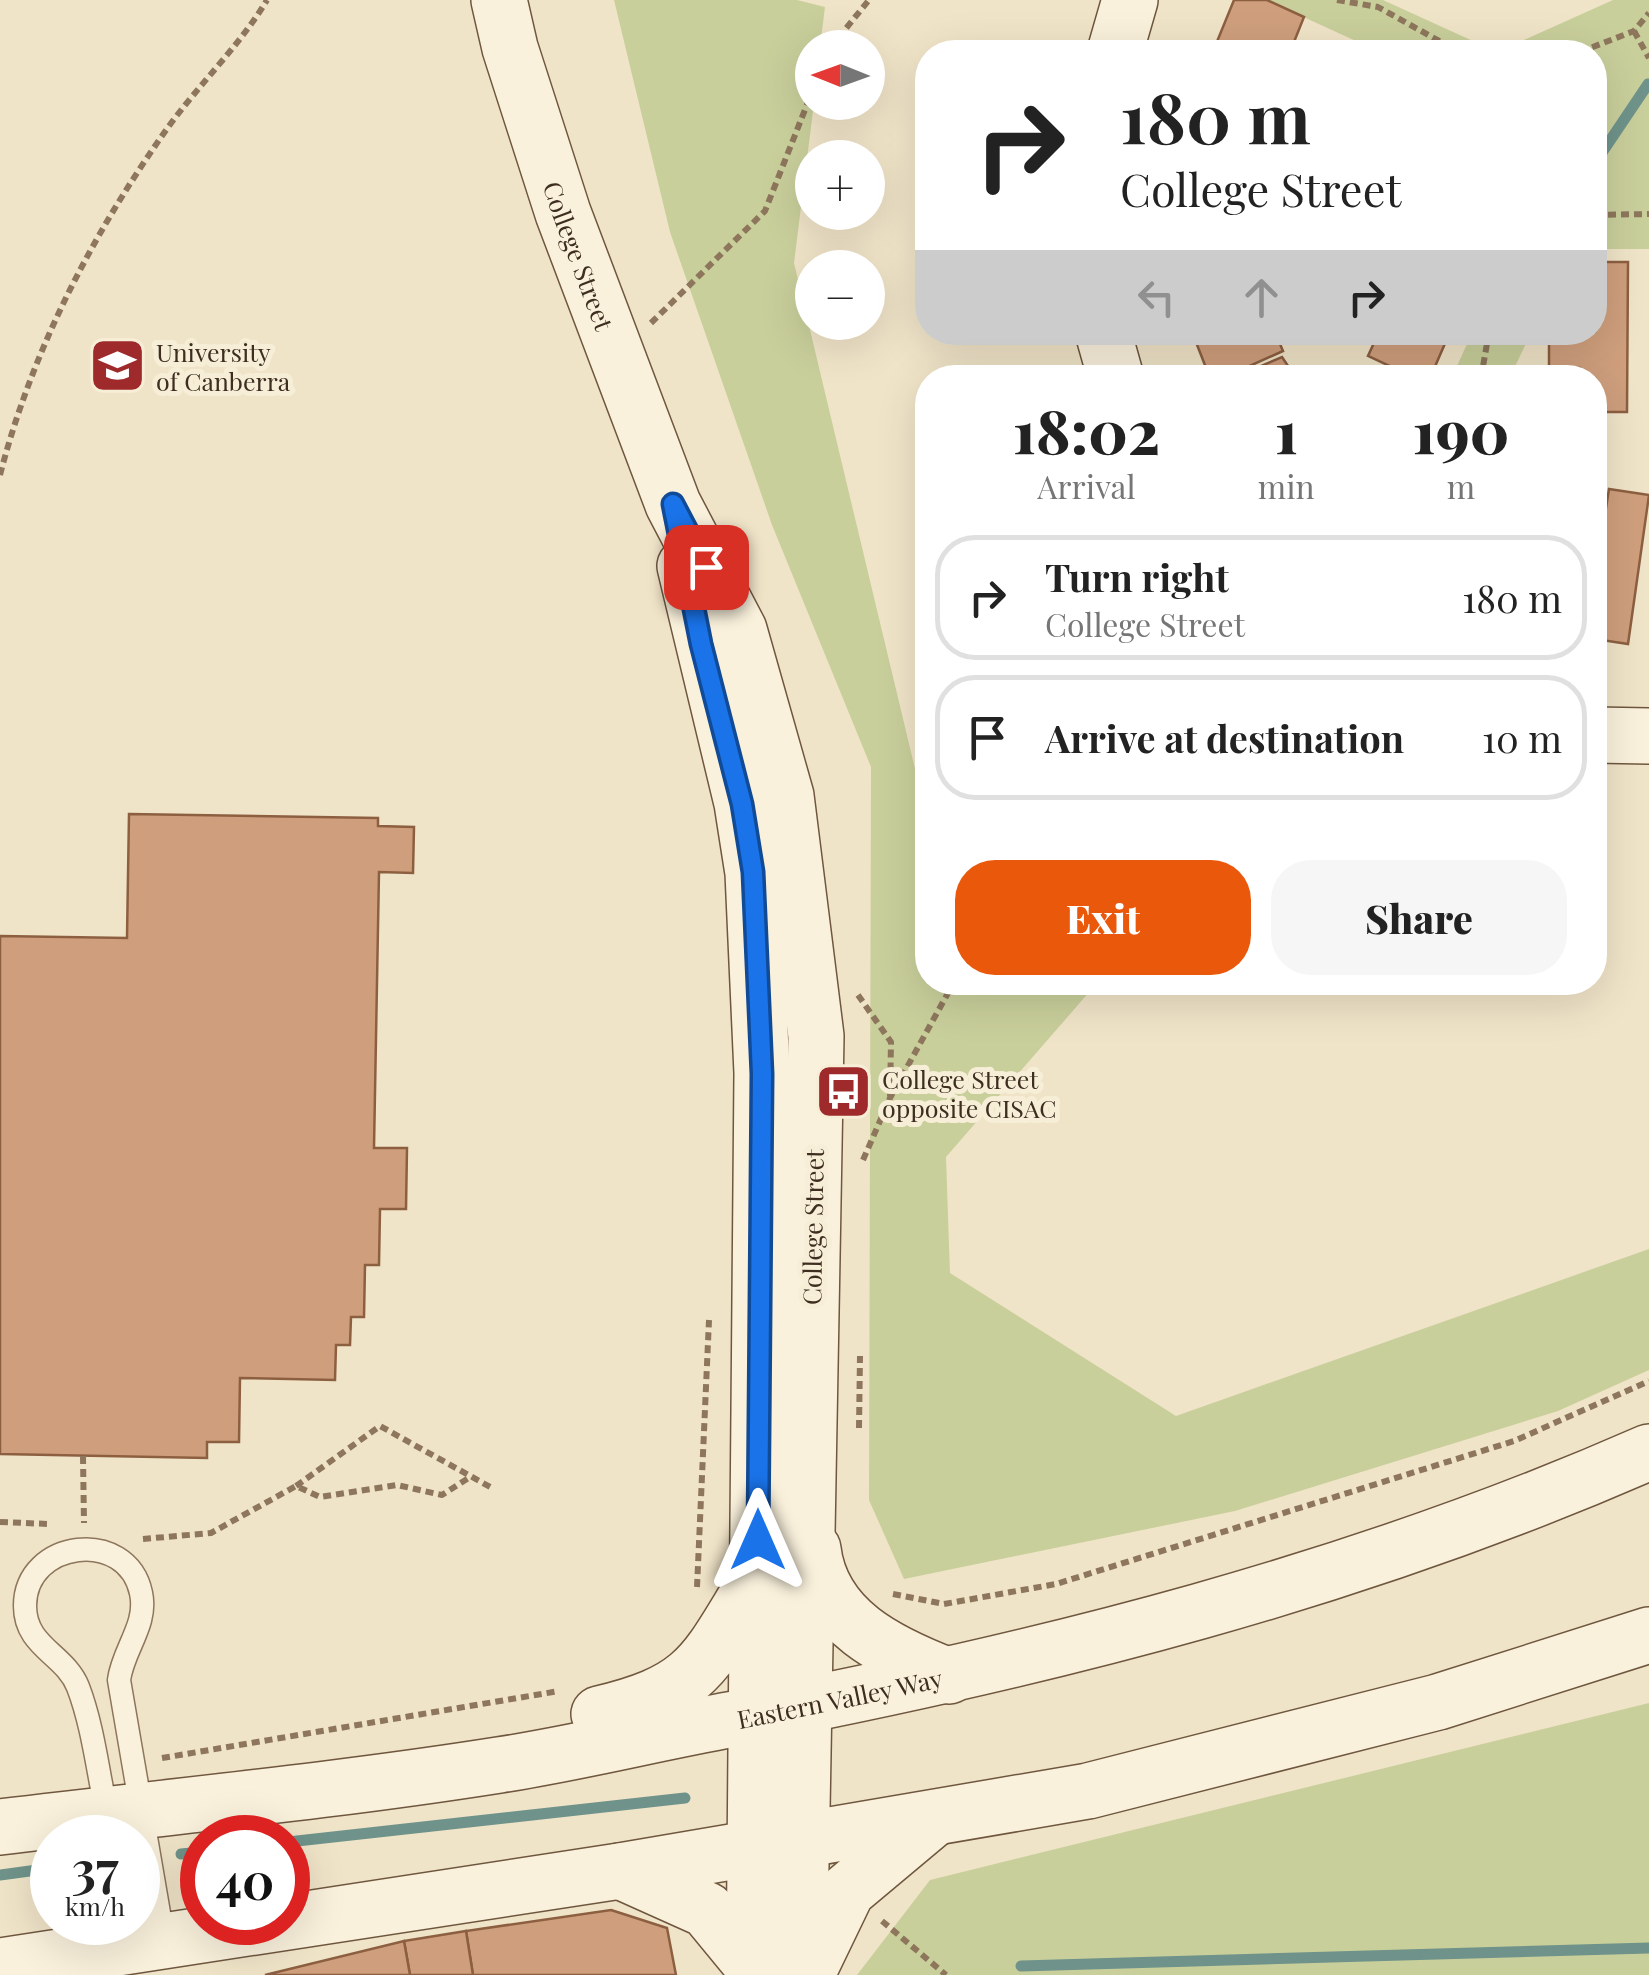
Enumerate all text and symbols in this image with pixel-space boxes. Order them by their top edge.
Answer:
north arrow [795,30,885,120]
map controls [795,30,885,340]
text: 180 m [1120,68,1311,162]
icon: right [955,80,1085,210]
button: + [795,140,885,230]
text: College Street [1120,158,1401,218]
street label: College Street [537,177,623,336]
button: − [795,250,885,340]
icon: left [1129,270,1184,325]
icon: ahead [1234,270,1289,325]
icon: right [1339,270,1394,325]
school or university icon: University of Canberra [87,335,147,395]
place label: University of Canberra [156,335,291,397]
text: 18:02 [1013,389,1160,469]
text: 1 [1275,389,1298,469]
text: 190 [1412,389,1509,469]
text: Arrival [1037,464,1136,507]
text: min [1258,464,1315,507]
text: m [1447,464,1475,507]
pin [664,525,749,610]
icon: arrive [679,540,734,595]
text: Turn right [1045,551,1229,602]
icon: right [960,570,1015,625]
text: 180 m [1462,572,1562,623]
text: College Street [1045,602,1245,645]
icon: arrive [960,710,1015,765]
text: Arrive at destination [1045,712,1404,763]
text: 10 m [1482,712,1562,763]
button: Exit [955,860,1251,975]
button: Share [1271,860,1567,975]
bus stop icon: College Street opposite CISAC [813,1062,873,1122]
place label: College Street opposite CISAC [882,1062,1056,1124]
street label: College Street [794,1147,830,1305]
position arrow [706,1488,810,1592]
street label: Eastern Valley Way [734,1660,946,1735]
speed limit sign: 40 [180,1815,310,1945]
text: 37 [71,1834,119,1901]
text: km/h [65,1889,125,1922]

